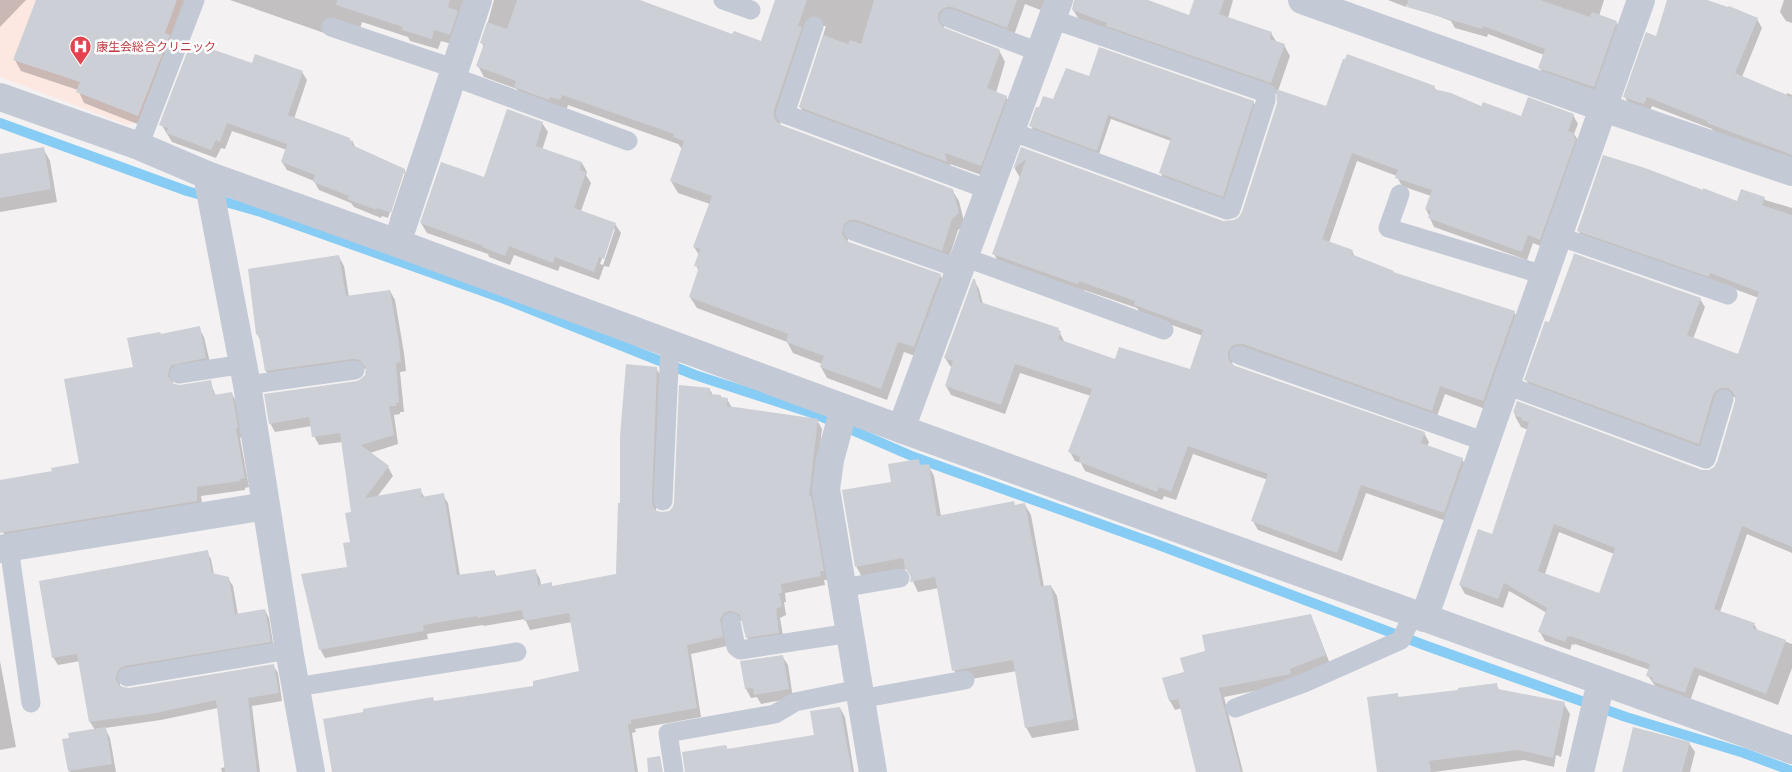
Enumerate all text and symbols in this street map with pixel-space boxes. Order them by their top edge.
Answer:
hospital icon: 康生会総合クリニック [68,35,92,66]
place label: 康生会総合クリニック [96,40,216,56]

